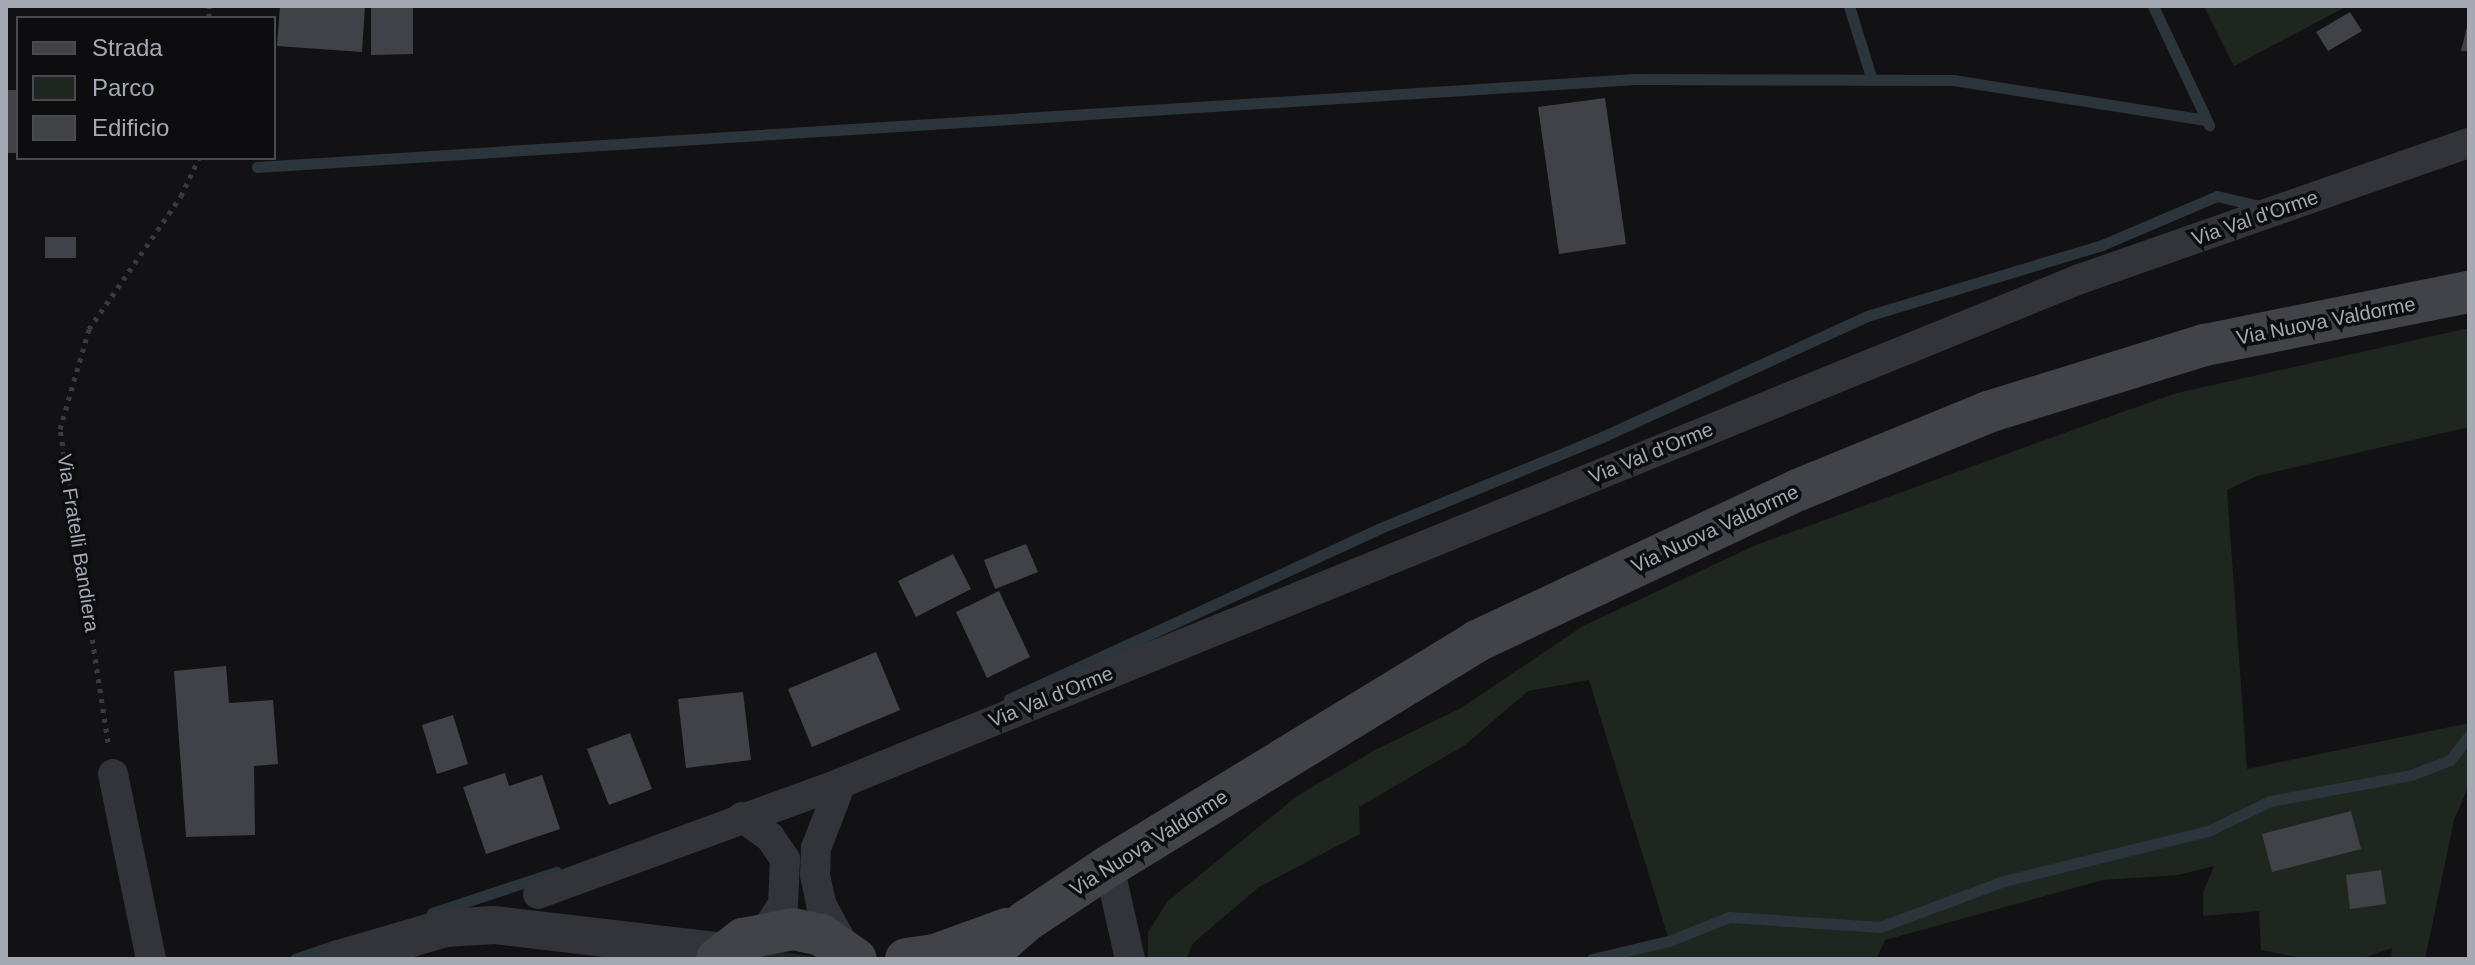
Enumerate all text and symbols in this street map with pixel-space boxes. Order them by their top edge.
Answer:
legend [16,16,276,160]
text: Strada [92,34,163,61]
text: Parco [92,74,155,101]
text: Edificio [92,114,169,141]
street label: Via Val d'Orme [2189,185,2321,251]
street label: Via Nuova Valdorme [2235,292,2417,350]
street label: Via Val d'Orme [1585,417,1717,489]
street label: Via Fratelli Bandiera [52,452,104,634]
street label: Via Nuova Valdorme [1628,480,1802,578]
street label: Via Val d'Orme [985,661,1117,733]
street label: Via Nuova Valdorme [1066,785,1232,901]

